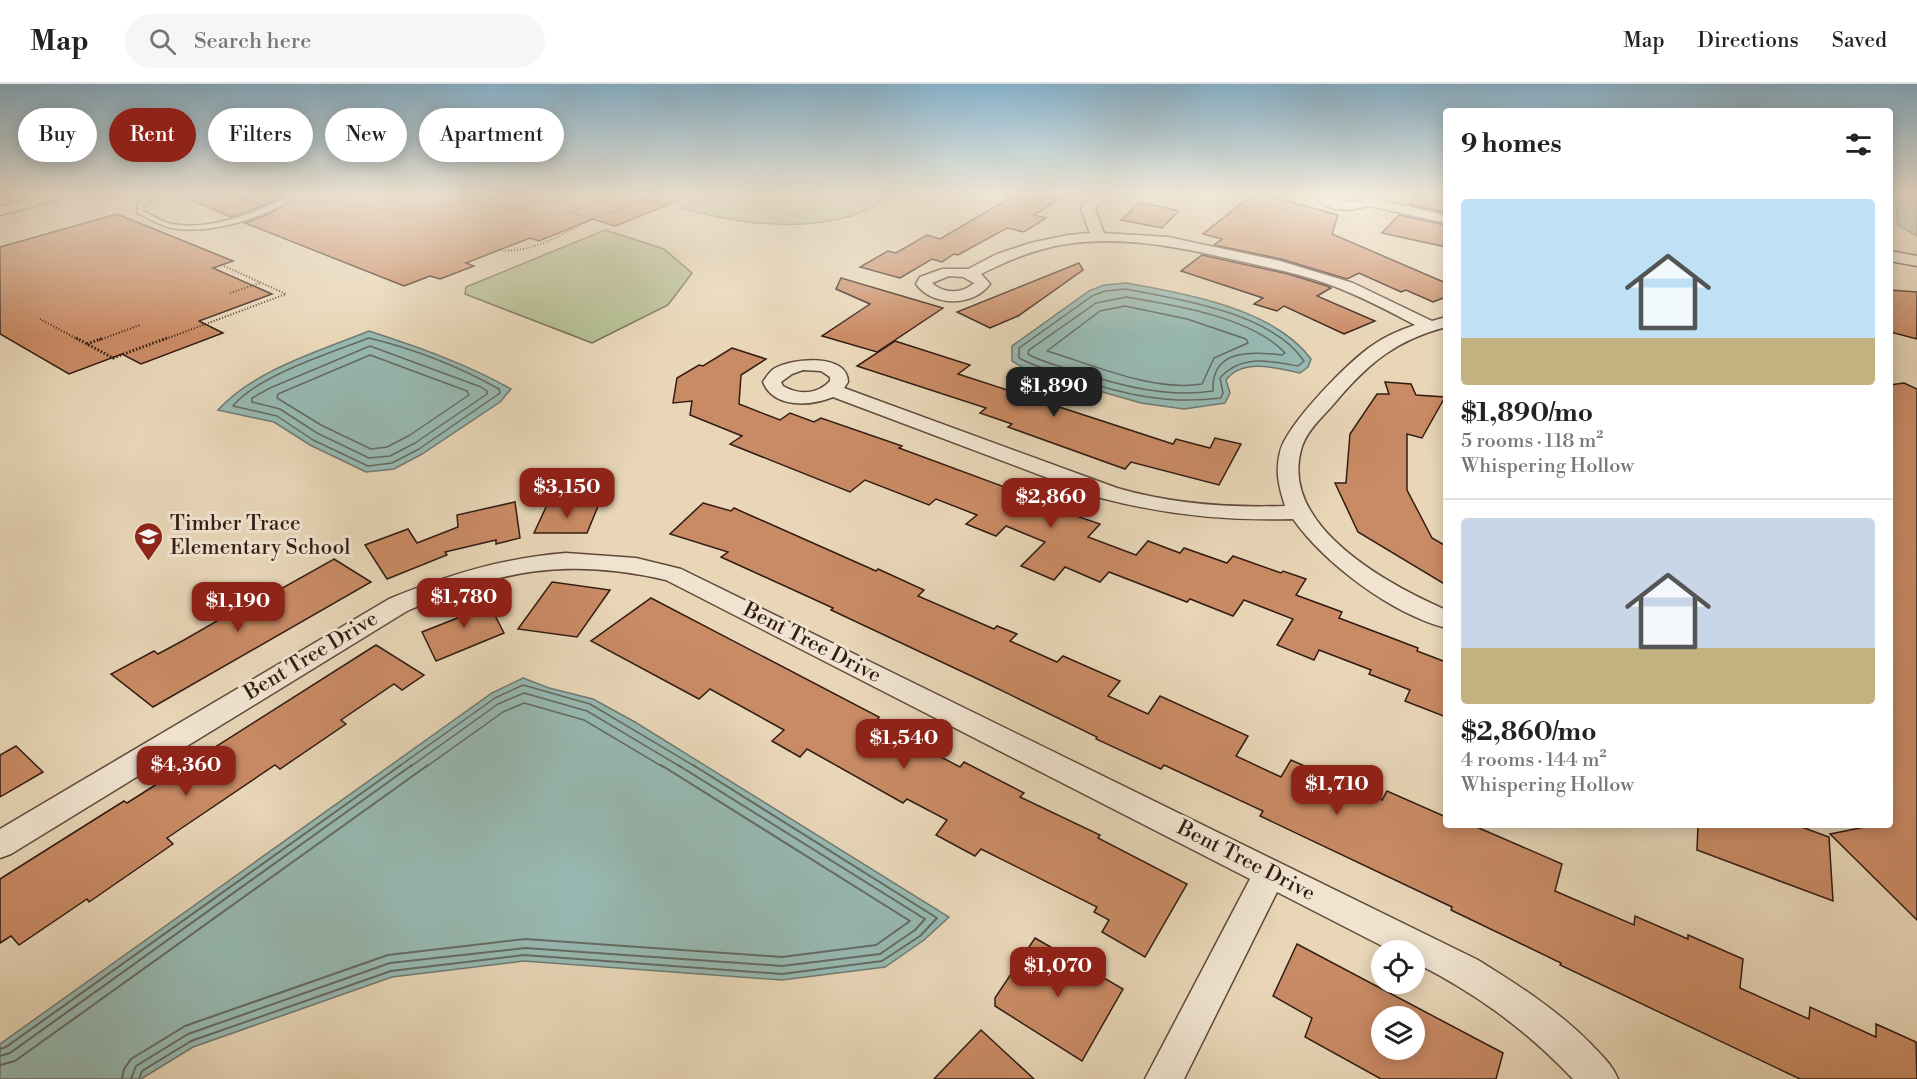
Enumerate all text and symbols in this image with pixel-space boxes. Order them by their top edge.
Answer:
search box [125,14,545,68]
text: Map [30,24,89,59]
icon: search [146,25,179,58]
text: Search here [194,28,311,55]
text: Map [1623,28,1665,54]
text: Directions [1698,28,1799,54]
text: Saved [1832,28,1887,54]
chip: Buy [18,108,97,162]
chip: Rent [109,108,196,162]
chip: Filters [208,108,313,162]
chip: New [325,108,407,162]
chip: Apartment [419,108,564,162]
text: 9 homes [1461,128,1562,160]
icon: filters [1842,128,1875,161]
icon: home [1614,238,1722,346]
pin: $1,890 [1005,367,1103,418]
text: $1,890 [1020,374,1088,399]
text: $1,890/mo [1461,397,1593,429]
text: 5 rooms · 118 m² [1461,429,1603,454]
text: Whispering Hollow [1461,454,1634,479]
pin: $3,150 [518,468,616,519]
text: $3,150 [534,475,600,500]
pin: $2,860 [1002,478,1100,529]
text: $2,860 [1016,485,1086,510]
place label: Timber Trace Elementary School [170,511,350,561]
school or university icon: Timber Trace Elementary School [133,520,165,562]
icon: home [1614,557,1722,665]
pin: $1,780 [415,578,513,629]
pin: $1,190 [189,582,287,633]
text: $1,780 [431,585,497,610]
text: $1,190 [206,589,270,614]
street label: Bent Tree Drive [738,597,885,689]
street label: Bent Tree Drive [239,606,383,707]
text: $2,860/mo [1461,716,1596,748]
pin: $1,540 [855,719,953,770]
text: $1,540 [870,726,938,751]
pin: $4,360 [137,746,235,797]
text: 4 rooms · 144 m² [1461,748,1606,773]
text: $4,360 [151,753,221,778]
pin: $1,710 [1288,765,1386,816]
text: $1,710 [1305,772,1369,797]
text: Whispering Hollow [1461,773,1634,798]
street label: Bent Tree Drive [1172,815,1319,907]
map controls [1371,940,1425,1060]
button: locate [1371,940,1425,994]
pin: $1,070 [1009,947,1107,998]
text: $1,070 [1024,954,1092,979]
button: layers [1371,1006,1425,1060]

